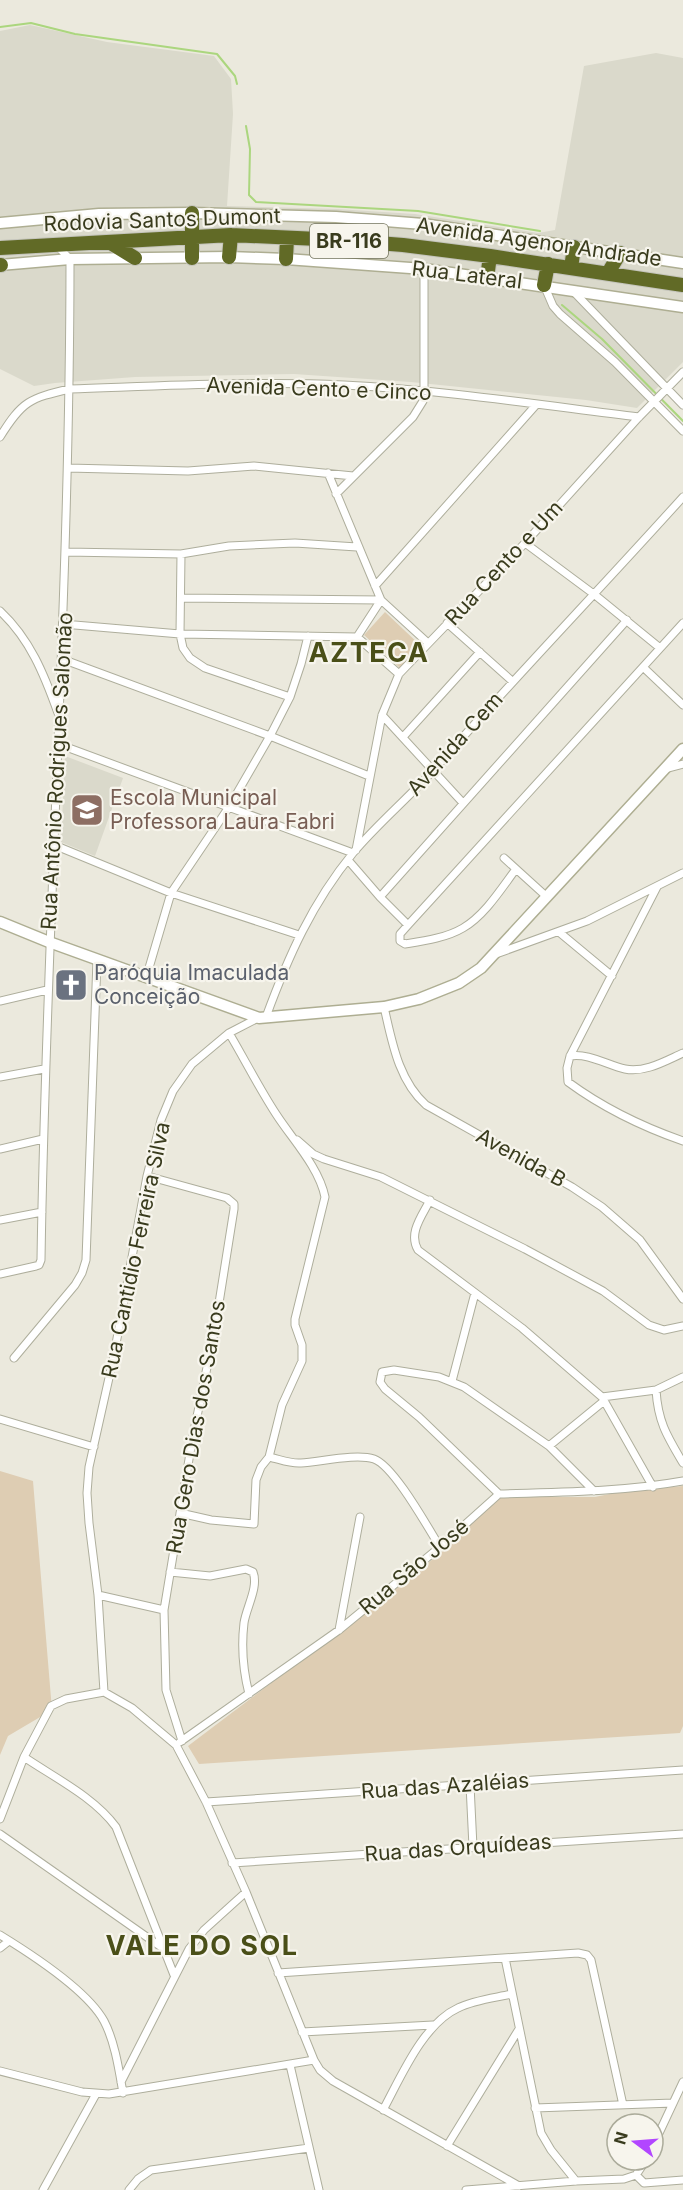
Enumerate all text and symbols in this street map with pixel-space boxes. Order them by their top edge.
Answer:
street label: Rodovia Santos Dumont [43,203,281,236]
street label: Avenida Agenor Andrade [415,212,663,271]
road number: BR-116 [310,224,388,258]
street label: Rua Lateral [410,255,524,294]
street label: Avenida Cento e Cinco [206,372,432,405]
street label: Rua Cento e Um [440,495,568,630]
street label: Rua Antônio Rodrigues Salomão [36,612,77,930]
district label: AZTECA [309,636,429,669]
street label: Avenida Cem [402,687,508,801]
place label: Escola Municipal Professora Laura Fabri [110,785,335,834]
school or university icon: Escola Municipal Professora Laura Fabri [69,792,105,828]
place label: Paróquia Imaculada Conceição [94,960,289,1009]
church icon: Paróquia Imaculada Conceição [53,967,89,1003]
street label: Rua Cantidio Ferreira Silva [96,1119,175,1380]
street label: Avenida B [472,1123,570,1192]
street label: Rua Gero Dias dos Santos [161,1298,230,1556]
street label: Rua São José [354,1514,474,1620]
street label: Rua das Azaléias [360,1767,530,1804]
street label: Rua das Orquídeas [364,1828,552,1867]
district label: VALE DO SOL [105,1929,299,1962]
north arrow [605,2112,665,2172]
text: N [609,2129,632,2146]

